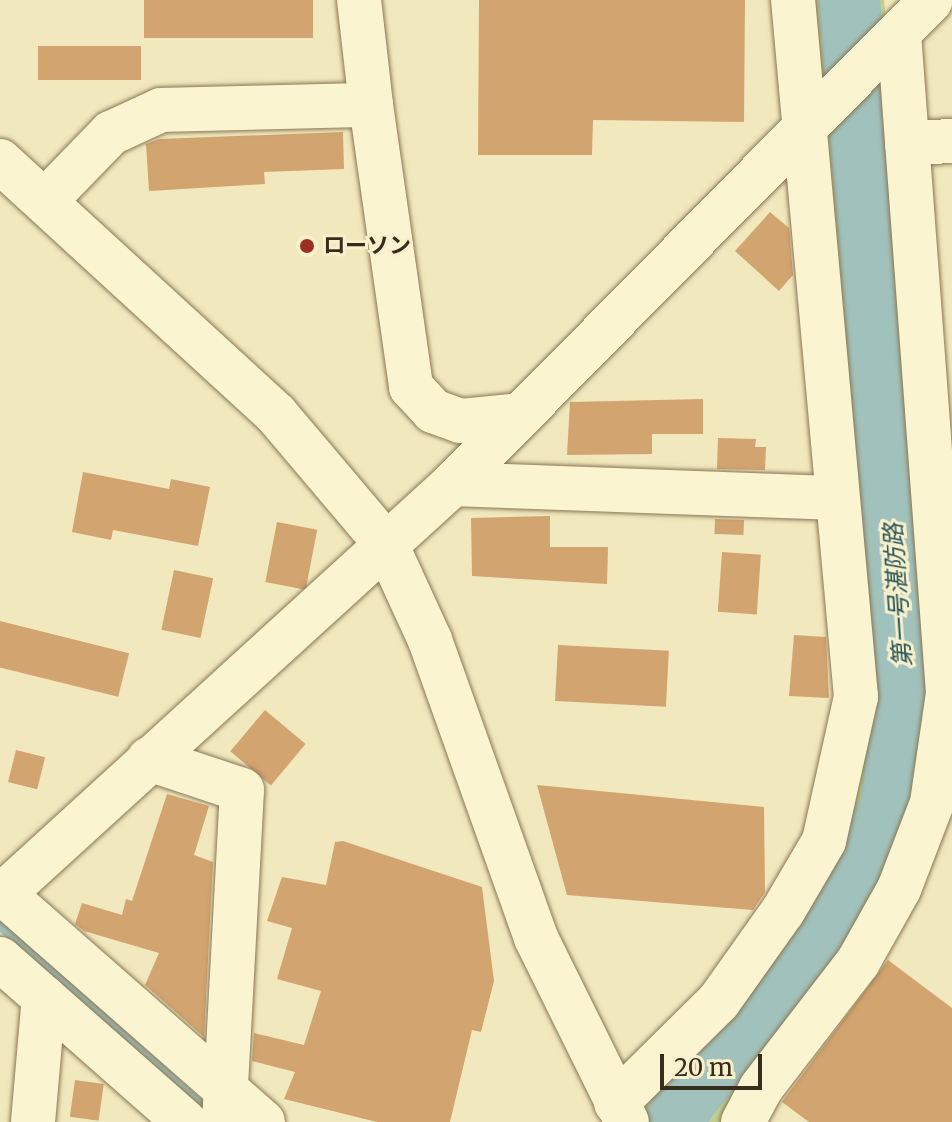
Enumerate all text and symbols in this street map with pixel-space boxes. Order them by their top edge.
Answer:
place label: ローソン [323,233,411,259]
marker: ローソン [298,237,316,255]
water label: 第一号湛防路 [879,522,917,668]
scale bar [664,1038,766,1088]
text: 20 m [674,1052,733,1083]

